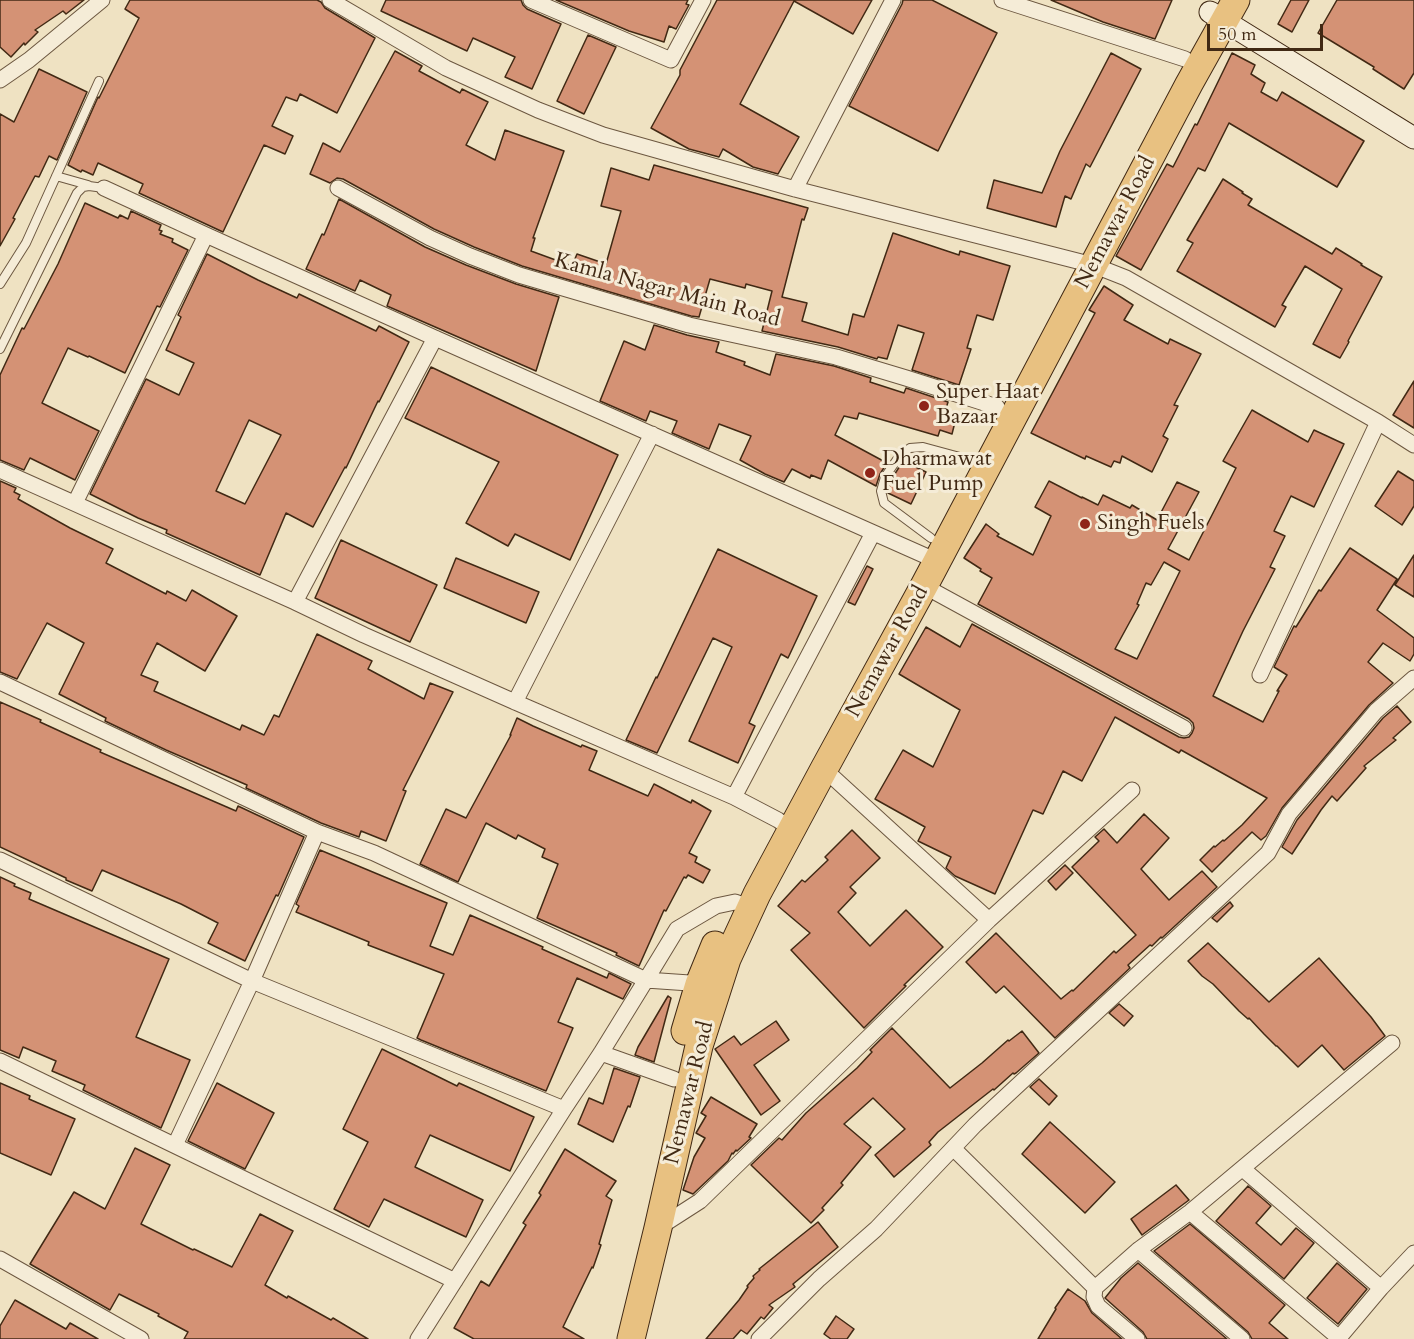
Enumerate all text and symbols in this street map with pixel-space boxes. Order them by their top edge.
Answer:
scale bar [1210,12,1326,50]
text: 50 m [1218,22,1257,47]
street label: Nemawar Road [1070,152,1162,294]
street label: Kamla Nagar Main Road [551,248,783,334]
place label: Super Haat Bazaar [936,380,1039,432]
marker: Super Haat Bazaar [917,399,931,413]
place label: Dharmawat Fuel Pump [882,447,992,499]
marker: Dharmawat Fuel Pump [863,466,877,480]
place label: Singh Fuels [1097,511,1205,537]
marker: Singh Fuels [1078,517,1092,531]
street label: Nemawar Road [841,582,935,722]
street label: Nemawar Road [659,1019,721,1167]

